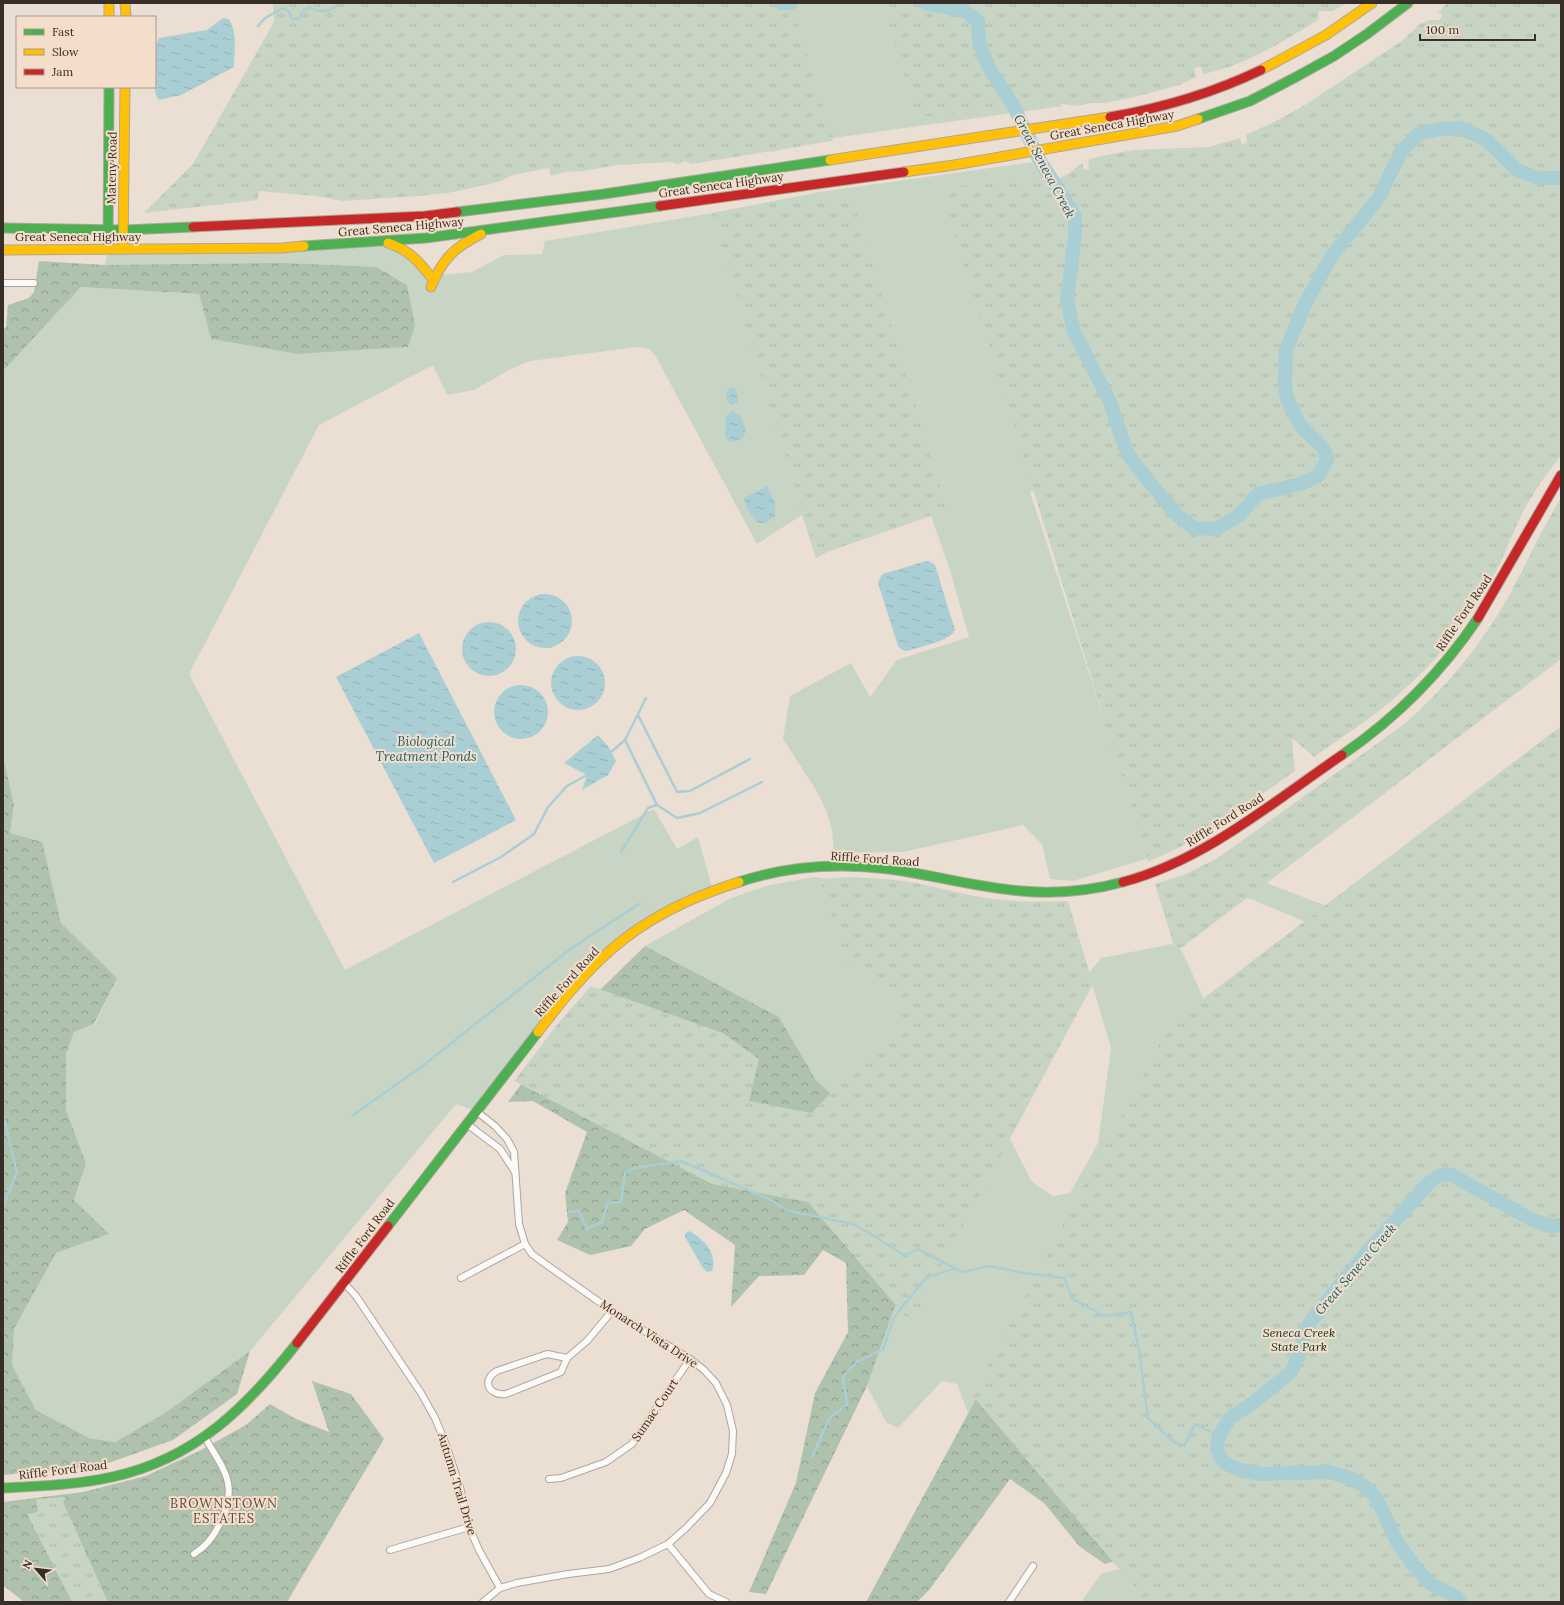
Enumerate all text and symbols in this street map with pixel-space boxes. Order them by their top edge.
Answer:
legend [16,16,156,88]
scale bar [1420,16,1535,42]
text: 100 m [1426,22,1459,37]
text: Fast [52,24,75,39]
text: Slow [52,44,79,59]
text: Jam [51,64,73,79]
street label: Great Seneca Highway [1049,106,1176,143]
water label: Great Seneca Creek [1010,111,1079,221]
street label: Mateny Road [103,131,120,205]
street label: Great Seneca Highway [658,168,785,201]
street label: Great Seneca Highway [338,213,465,239]
street label: Great Seneca Highway [15,229,142,244]
street label: Riffle Ford Road [1432,572,1495,654]
water label: Biological Treatment Ponds [376,733,477,765]
street label: Riffle Ford Road [1183,790,1266,850]
street label: Riffle Ford Road [830,848,920,869]
street label: Riffle Ford Road [531,944,602,1020]
street label: Riffle Ford Road [332,1196,397,1276]
water label: Great Seneca Creek [1311,1220,1400,1318]
street label: Monarch Vista Drive [597,1296,702,1371]
park label: Seneca Creek State Park [1263,1325,1335,1354]
street label: Sumac Court [628,1375,681,1444]
street label: Autumn Trail Drive [434,1430,480,1537]
street label: Riffle Ford Road [18,1457,108,1482]
district label: BROWNSTOWN ESTATES [170,1495,278,1527]
north arrow [16,1549,56,1589]
text: N [19,1557,36,1571]

